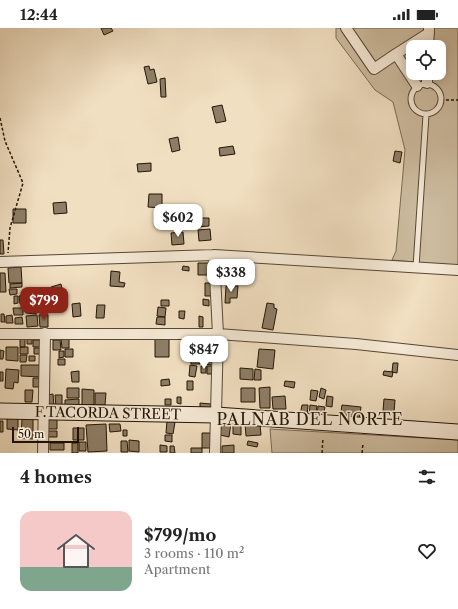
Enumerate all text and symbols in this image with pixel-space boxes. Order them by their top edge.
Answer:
text: 12:44 [20,5,58,24]
map controls [406,40,446,80]
button: locate [406,40,446,80]
pin: $602 [154,204,202,238]
text: $602 [163,209,194,225]
pin: $338 [207,259,255,293]
text: $338 [216,264,246,280]
pin: $799 [20,287,68,321]
text: $799 [29,292,59,308]
pin: $847 [180,336,228,370]
text: $847 [189,341,219,357]
street label: F.TACORDA STREET [35,403,182,423]
district label: PALNAB DEL NORTE [216,409,404,429]
scale bar [12,425,79,444]
text: 50 m [18,427,44,441]
icon: filters [416,466,438,488]
text: 4 homes [20,467,92,487]
text: $799/mo [144,525,216,545]
icon: home [52,527,100,575]
icon: heart [416,540,438,562]
text: 3 rooms · 110 m² [144,545,244,561]
text: Apartment [144,561,211,577]

